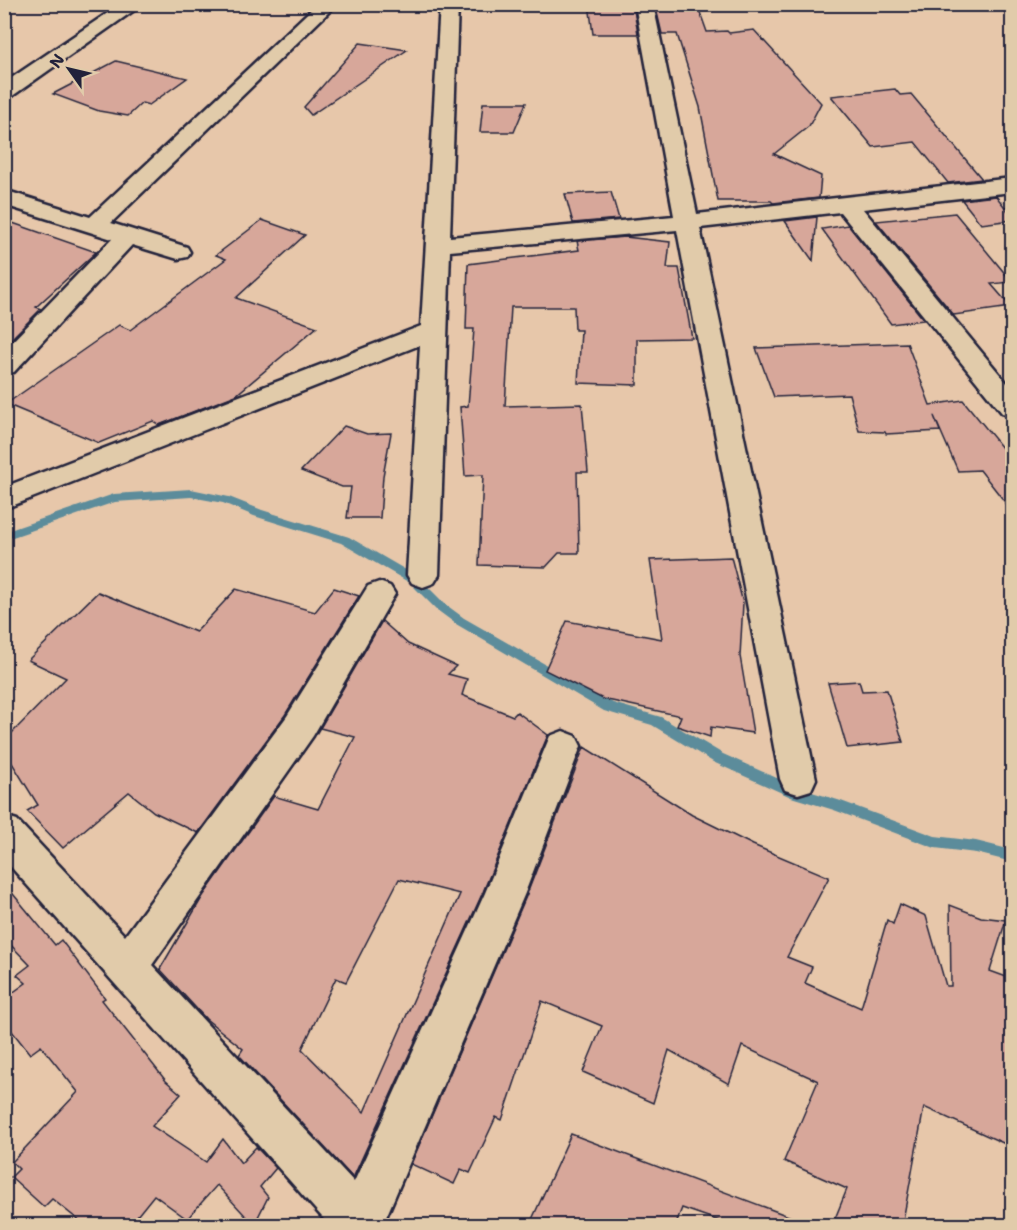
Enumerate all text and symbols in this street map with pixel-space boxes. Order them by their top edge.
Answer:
north arrow [39,39,99,99]
text: N [45,50,69,72]

